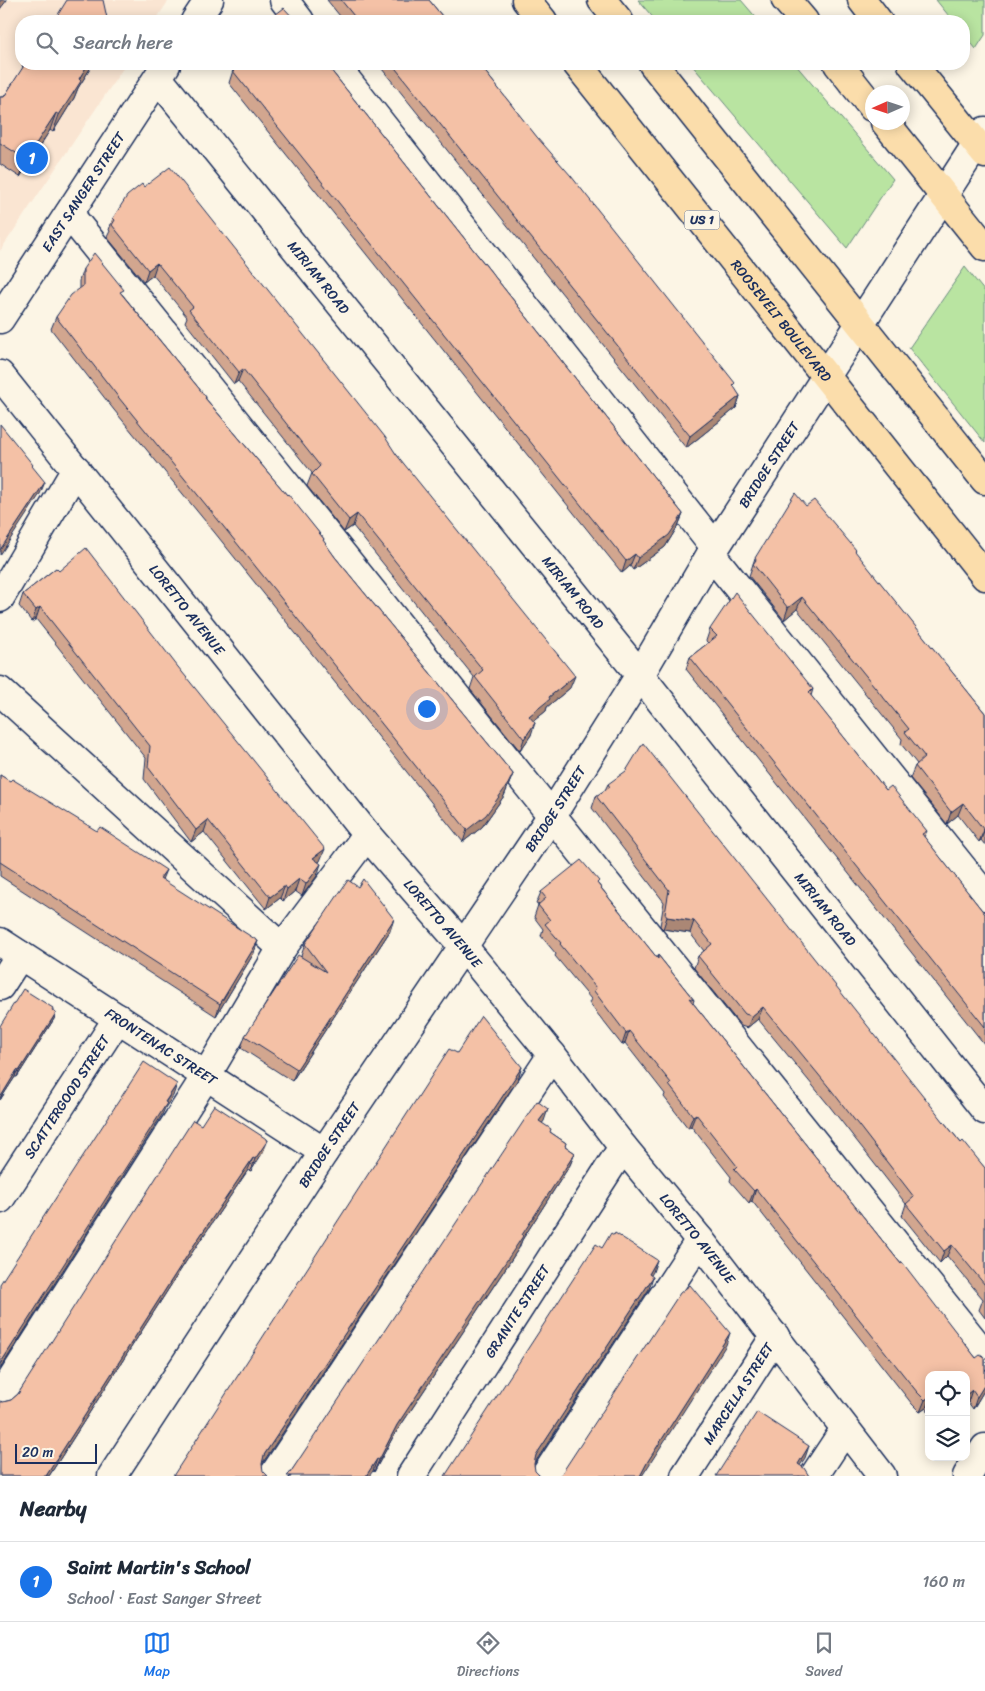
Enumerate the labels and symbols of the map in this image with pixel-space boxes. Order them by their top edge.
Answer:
north arrow [865,85,910,130]
street label: EAST SANGER STREET [35,126,132,257]
pin: 1 [16,139,48,177]
road number: US 1 [684,210,720,230]
street label: MIRIAM ROAD [281,235,357,320]
street label: ROOSEVELT BOULEVARD [724,254,839,388]
street label: BRIDGE STREET [731,415,807,513]
street label: MIRIAM ROAD [536,550,611,635]
street label: LORETTO AVENUE [143,558,232,662]
your location [414,696,440,722]
street label: BRIDGE STREET [518,759,593,857]
street label: MIRIAM ROAD [788,866,863,952]
street label: LORETTO AVENUE [397,873,489,974]
street label: FRONTENAC STREET [100,1001,223,1093]
street label: SCATTERGOOD STREET [17,1028,117,1164]
street label: BRIDGE STREET [291,1096,368,1193]
street label: LORETTO AVENUE [653,1187,743,1290]
street label: GRANITE STREET [478,1258,558,1363]
street label: MARCELLA STREET [696,1337,781,1450]
scale bar [15,1441,98,1464]

